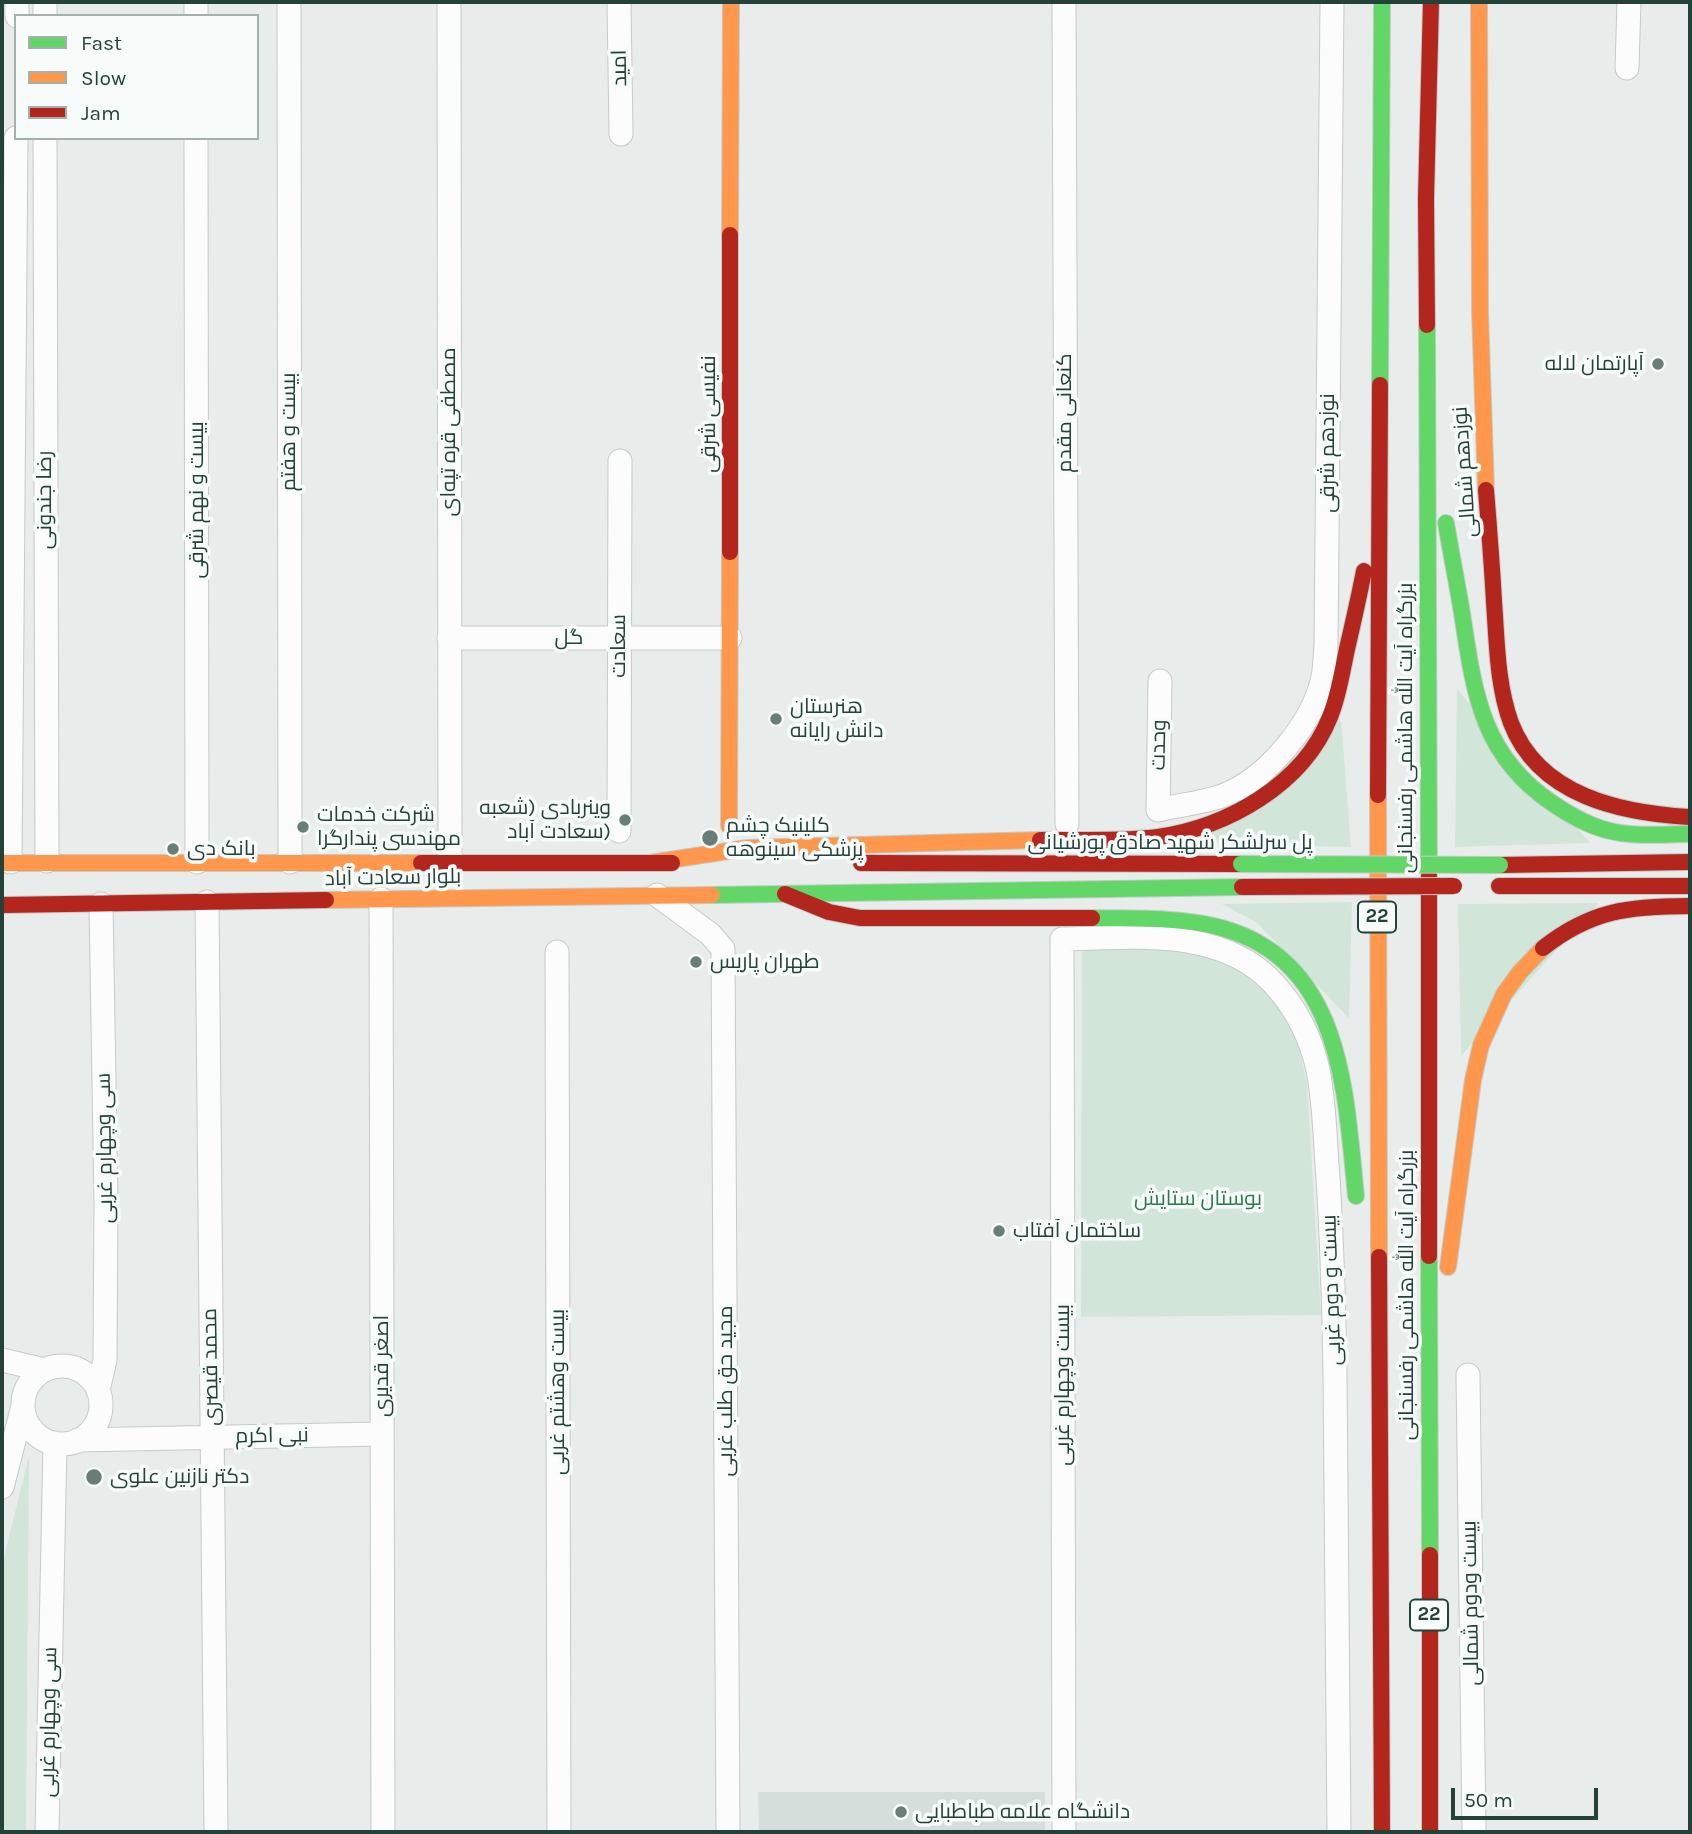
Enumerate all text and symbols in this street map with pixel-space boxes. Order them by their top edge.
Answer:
legend [14,14,259,140]
text: Fast [81,31,122,55]
street label: امید [607,50,633,86]
text: Slow [81,66,126,90]
text: Jam [81,101,121,125]
street label: مصطفی قره تپه‌ای [436,348,462,516]
place label: آپارتمان لاله [1545,351,1644,377]
street label: کنعانی مقدم [1052,353,1078,473]
street label: نفیسی شرقی [696,355,722,473]
marker: آپارتمان لاله [1650,356,1666,372]
street label: بیست و هفتم [276,373,302,491]
street label: نوزدهم شرقی [1315,393,1341,513]
street label: نوزدهم شمالی [1448,406,1482,538]
street label: بیست و نهم شرقی [184,421,210,579]
street label: رضا جندونی [32,451,58,549]
street label: بزرگراه آیت الله هاشمی رفسنجانی [1393,583,1419,873]
street label: سعادت [606,614,632,678]
street label: گل [555,625,583,651]
place label: هنرستان دانش رایانه [790,694,883,744]
marker: هنرستان دانش رایانه [768,711,784,727]
street label: وحدت [1146,719,1172,771]
place label: وینربادی (شعبه سعادت آباد) [479,795,611,845]
place label: شرکت خدمات مهندسى پندارگرا [317,802,461,852]
marker: وینربادی (شعبه سعادت آباد) [617,812,633,828]
place label: کلینیک چشم پزشکی سینوهه [726,813,863,863]
marker: شرکت خدمات مهندسى پندارگرا [295,819,311,835]
marker: کلینیک چشم پزشکی سینوهه [700,828,720,848]
street label: پل سرلشکر شهید صادق پورشیانی [1028,830,1312,856]
place label: بانک دی [187,836,256,862]
marker: بانک دی [165,841,181,857]
street label: بلوار سعادت آباد [324,864,462,892]
road number: 22 [1358,902,1396,932]
place label: طهران پاریس [710,949,820,975]
marker: طهران پاریس [688,954,704,970]
street label: سی وچهارم غربی [91,1072,119,1224]
street label: بزرگراه آیت الله هاشمی رفسنجانی [1394,1150,1420,1440]
park label: بوستان ستایش [1134,1186,1262,1212]
street label: بیست و دوم غربی [1317,1214,1347,1366]
place label: ساختمان آفتاب [1013,1218,1141,1244]
marker: ساختمان آفتاب [991,1223,1007,1239]
street label: بیست وچهارم غربی [1050,1304,1076,1466]
street label: مجید حق طلب غربی [713,1305,739,1477]
street label: محمد قیصری [197,1308,225,1426]
street label: بیست وهشتم غربی [545,1309,571,1475]
street label: اصغر قدیری [369,1315,395,1417]
street label: نبی اکرم [235,1423,309,1449]
place label: دکتر نازنین علوی [110,1464,249,1490]
marker: دکتر نازنین علوی [84,1467,104,1487]
street label: بیست ودوم شمالی [1457,1520,1485,1686]
road number: 22 [1410,1600,1448,1630]
street label: سی وچهارم غربی [35,1646,63,1798]
scale bar [1454,1774,1601,1818]
text: 50 m [1464,1788,1513,1812]
place label: دانشگاه علامه طباطبایی [915,1799,1130,1825]
marker: دانشگاه علامه طباطبایی [893,1804,909,1820]

